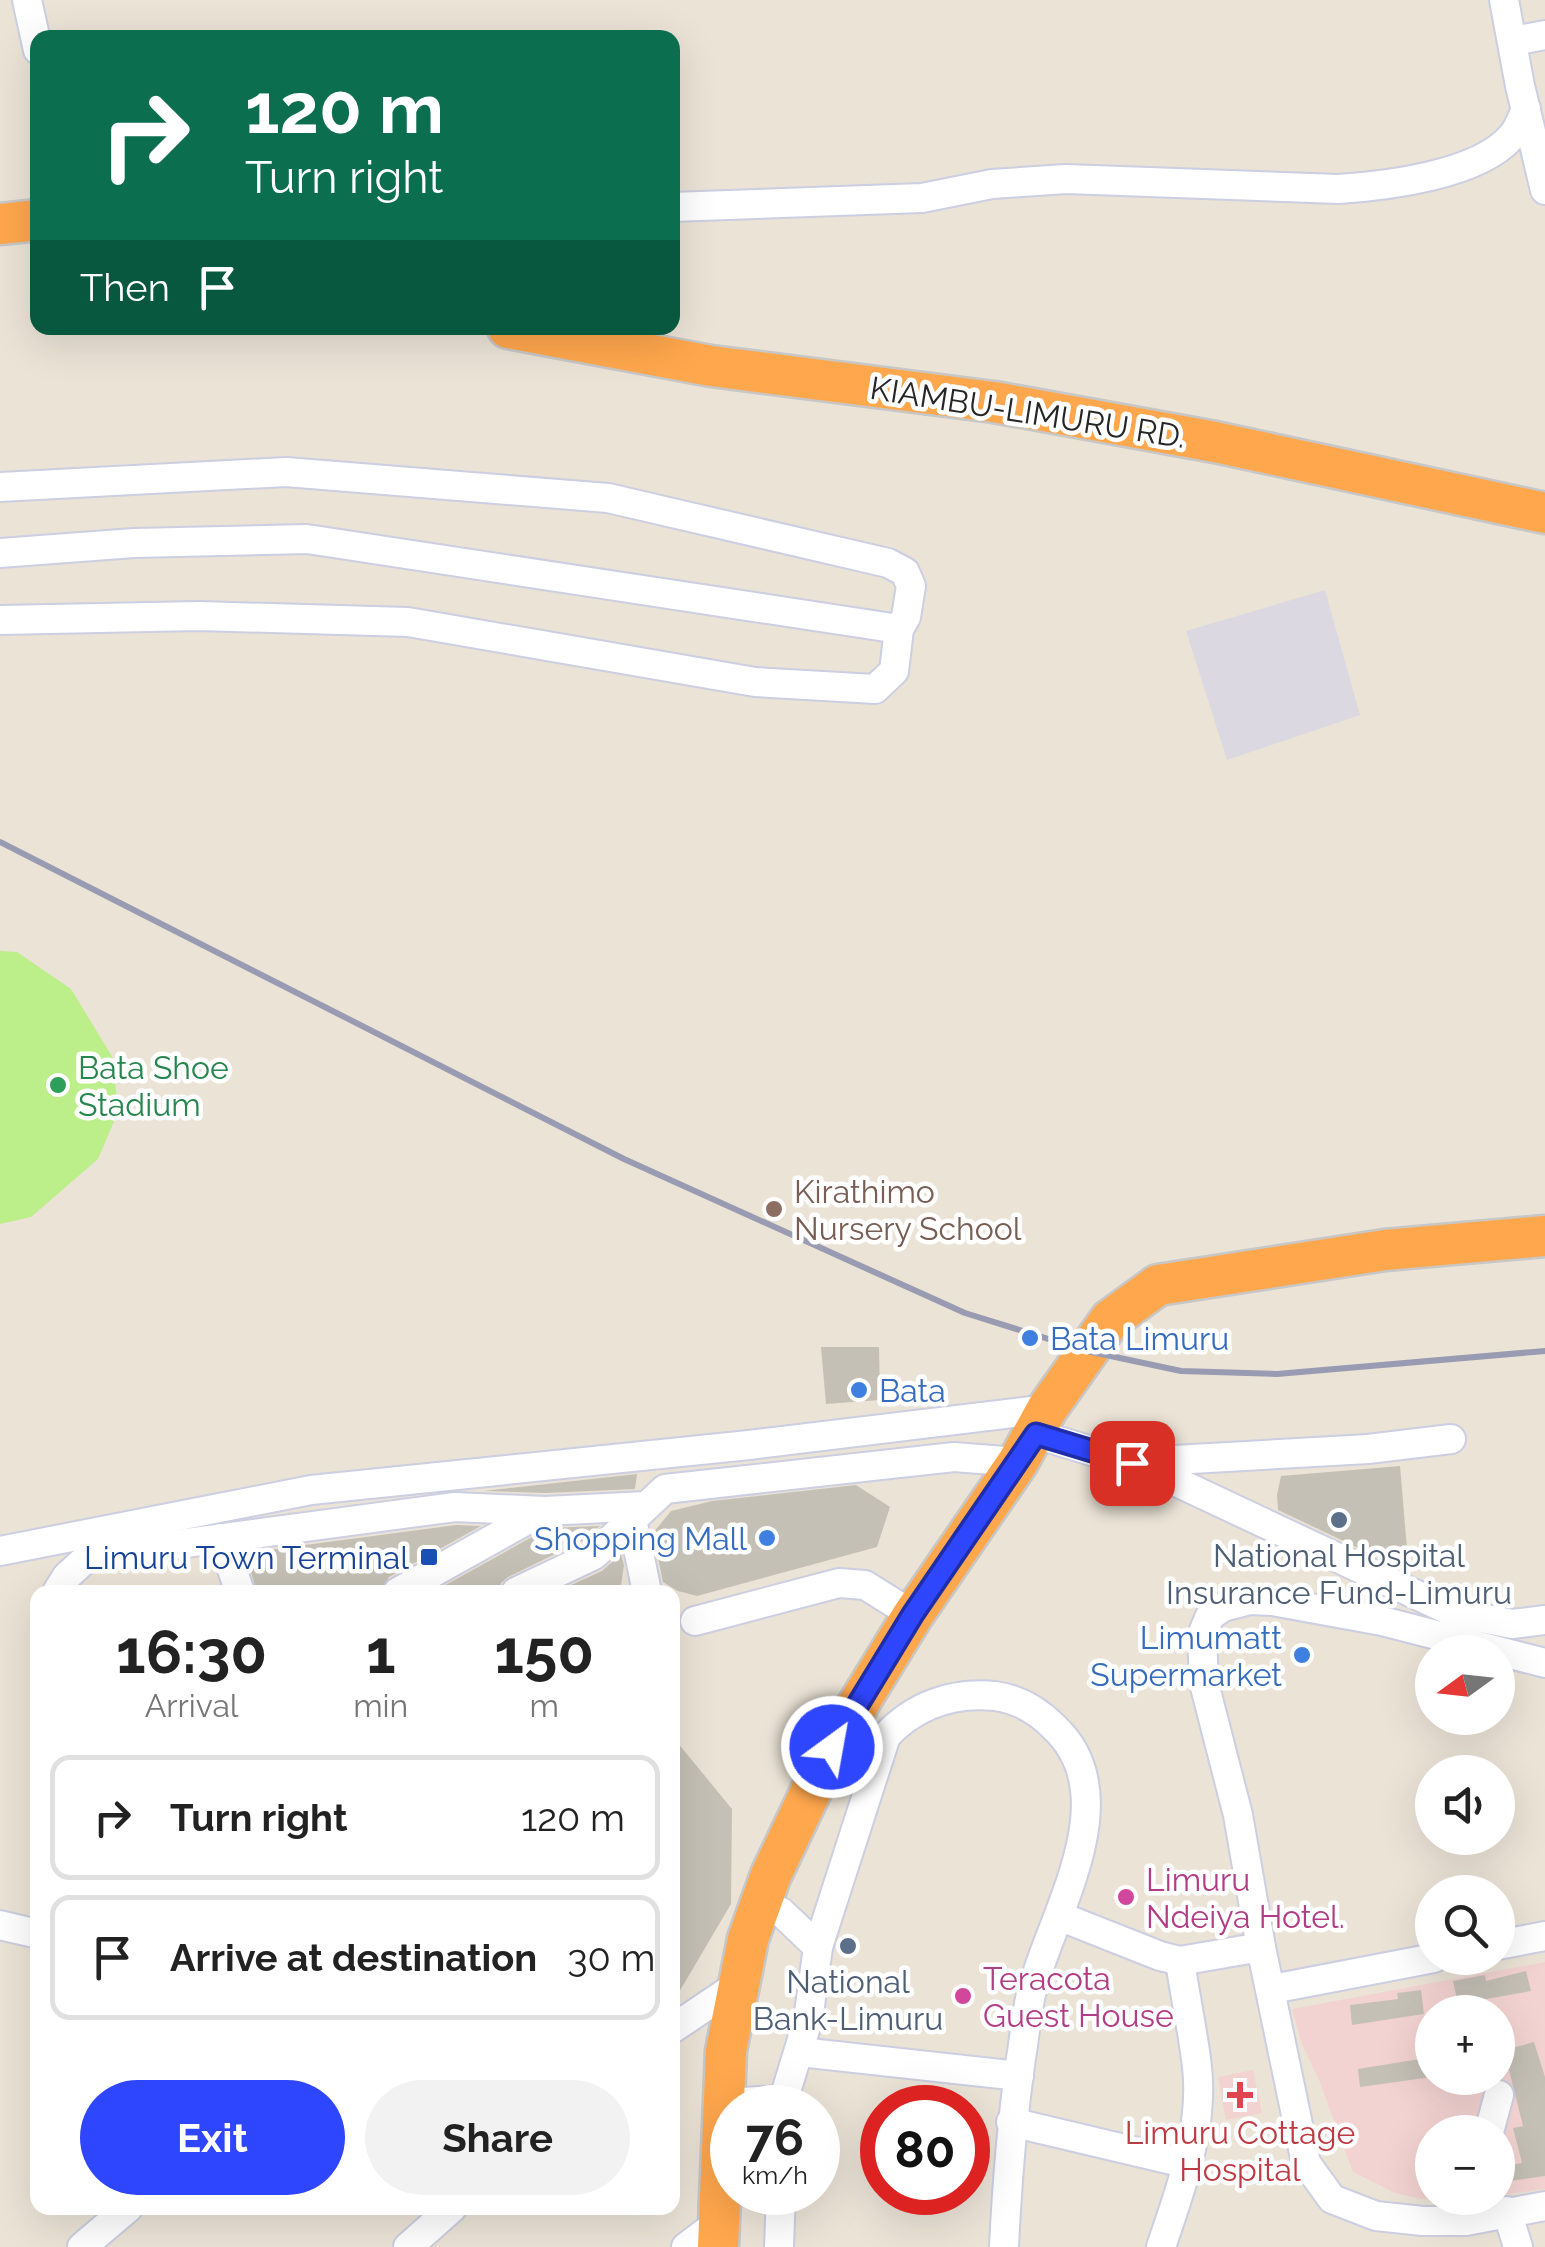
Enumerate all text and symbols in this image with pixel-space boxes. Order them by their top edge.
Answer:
text: 120 m [245,67,444,149]
icon: right [80,70,210,200]
text: Turn right [245,151,443,204]
icon: arrive [190,260,245,315]
text: Then [80,265,170,310]
street label: KIAMBU-LIMURU RD. [868,369,1188,455]
place label: Bata Shoe Stadium [78,1049,229,1123]
marker: Bata Shoe Stadium [47,1074,69,1096]
place label: Kirathimo Nursery School [794,1173,1022,1247]
marker: Kirathimo Nursery School [763,1198,785,1220]
place label: Bata Limuru [1050,1320,1229,1357]
marker: Bata Limuru [1019,1327,1041,1349]
place label: Bata [879,1372,946,1409]
marker: Bata [848,1379,870,1401]
pin [1090,1421,1175,1506]
icon: arrive [1105,1436,1160,1491]
marker: National Hospital Insurance Fund-Limuru [1328,1509,1350,1531]
place label: Shopping Mall [534,1520,747,1557]
marker: Shopping Mall [756,1527,778,1549]
place label: National Hospital Insurance Fund-Limuru [1166,1537,1512,1611]
place label: Limuru Town Terminal [84,1539,409,1576]
marker: Limuru Town Terminal [418,1546,440,1568]
text: 16:30 [116,1617,267,1687]
text: 1 [366,1617,396,1687]
text: 150 [494,1617,594,1687]
place label: Limumatt Supermarket [1090,1619,1282,1693]
north arrow [1415,1635,1515,1735]
map controls [1415,1635,1515,2215]
marker: Limumatt Supermarket [1291,1644,1313,1666]
text: Arrival [145,1687,239,1724]
text: min [353,1687,408,1724]
text: m [529,1687,559,1724]
position arrow [780,1695,884,1799]
button: sound [1415,1755,1515,1855]
icon: right [85,1790,140,1845]
text: Turn right [170,1795,347,1840]
text: 120 m [521,1795,625,1840]
place label: Limuru Ndeiya Hotel. [1146,1861,1345,1935]
button: search [1415,1875,1515,1975]
marker: Limuru Ndeiya Hotel. [1115,1886,1137,1908]
icon: arrive [85,1930,140,1985]
text: Arrive at destination [170,1935,537,1980]
text: 30 m [567,1935,655,1980]
marker: National Bank-Limuru [837,1935,859,1957]
place label: Teracota Guest House [983,1960,1174,2034]
place label: National Bank-Limuru [753,1963,943,2037]
marker: Teracota Guest House [952,1985,974,2007]
button: + [1415,1995,1515,2095]
button: Exit [80,2080,345,2195]
button: Share [365,2080,630,2195]
marker: Limuru Cottage Hospital [1227,2082,1253,2108]
speed limit sign: 80 [860,2085,990,2215]
text: 76 [746,2108,804,2167]
place label: Limuru Cottage Hospital [1125,2114,1355,2188]
button: − [1415,2115,1515,2215]
text: km/h [742,2160,808,2190]

